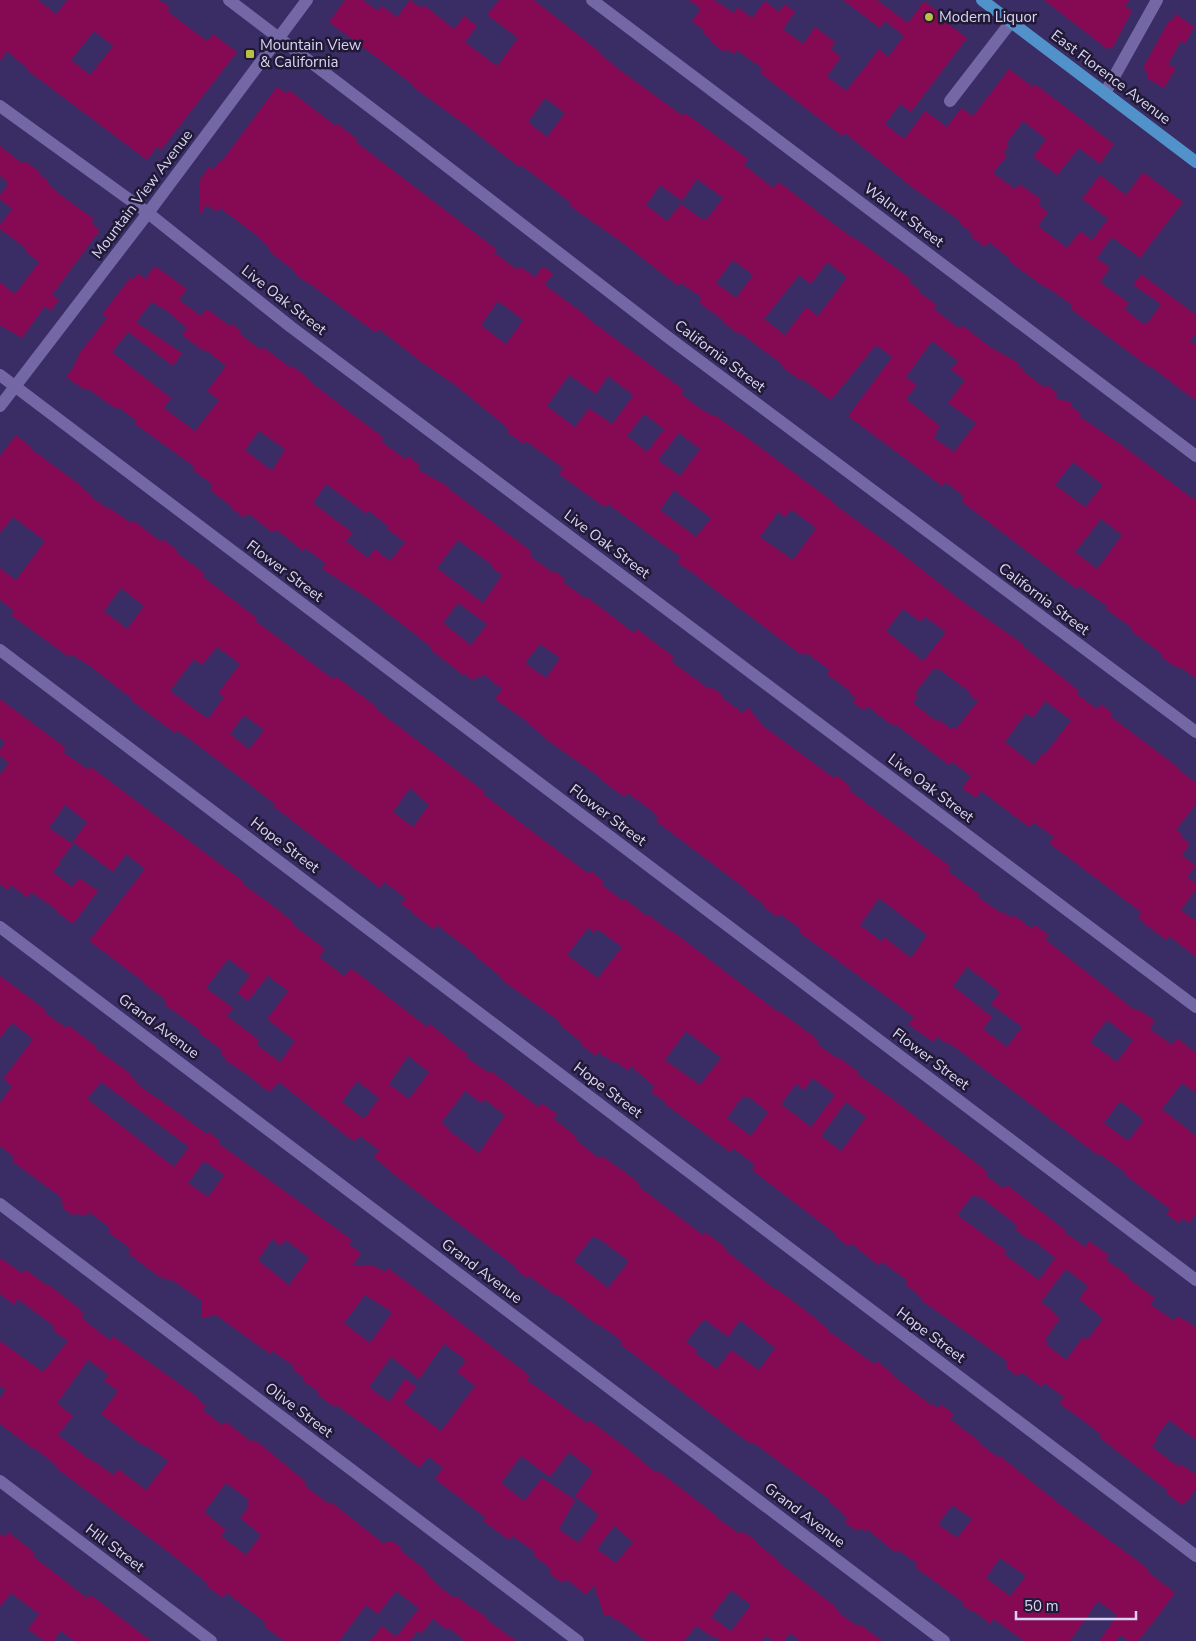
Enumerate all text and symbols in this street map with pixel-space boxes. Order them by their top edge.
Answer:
place label: Modern Liquor [939,7,1038,27]
marker: Modern Liquor [923,11,935,23]
street label: East Florence Avenue [1047,25,1175,129]
place label: Mountain View & California [260,35,362,72]
marker: Mountain View & California [244,48,256,60]
street label: Mountain View Avenue [87,126,197,262]
street label: Walnut Street [860,178,949,252]
street label: Live Oak Street [237,260,331,340]
street label: California Street [670,315,770,397]
street label: Live Oak Street [560,505,655,583]
street label: Flower Street [242,535,328,607]
street label: California Street [994,558,1094,640]
street label: Live Oak Street [884,749,979,827]
street label: Flower Street [565,779,651,851]
street label: Hope Street [247,813,324,878]
street label: Grand Avenue [115,989,203,1063]
street label: Flower Street [888,1023,974,1095]
street label: Hope Street [570,1058,647,1123]
street label: Grand Avenue [438,1234,526,1308]
street label: Hope Street [893,1303,970,1368]
street label: Olive Street [261,1378,337,1442]
street label: Grand Avenue [761,1478,849,1552]
street label: Hill Street [82,1519,149,1577]
scale bar [1016,1588,1136,1620]
text: 50 m [1024,1596,1059,1616]

